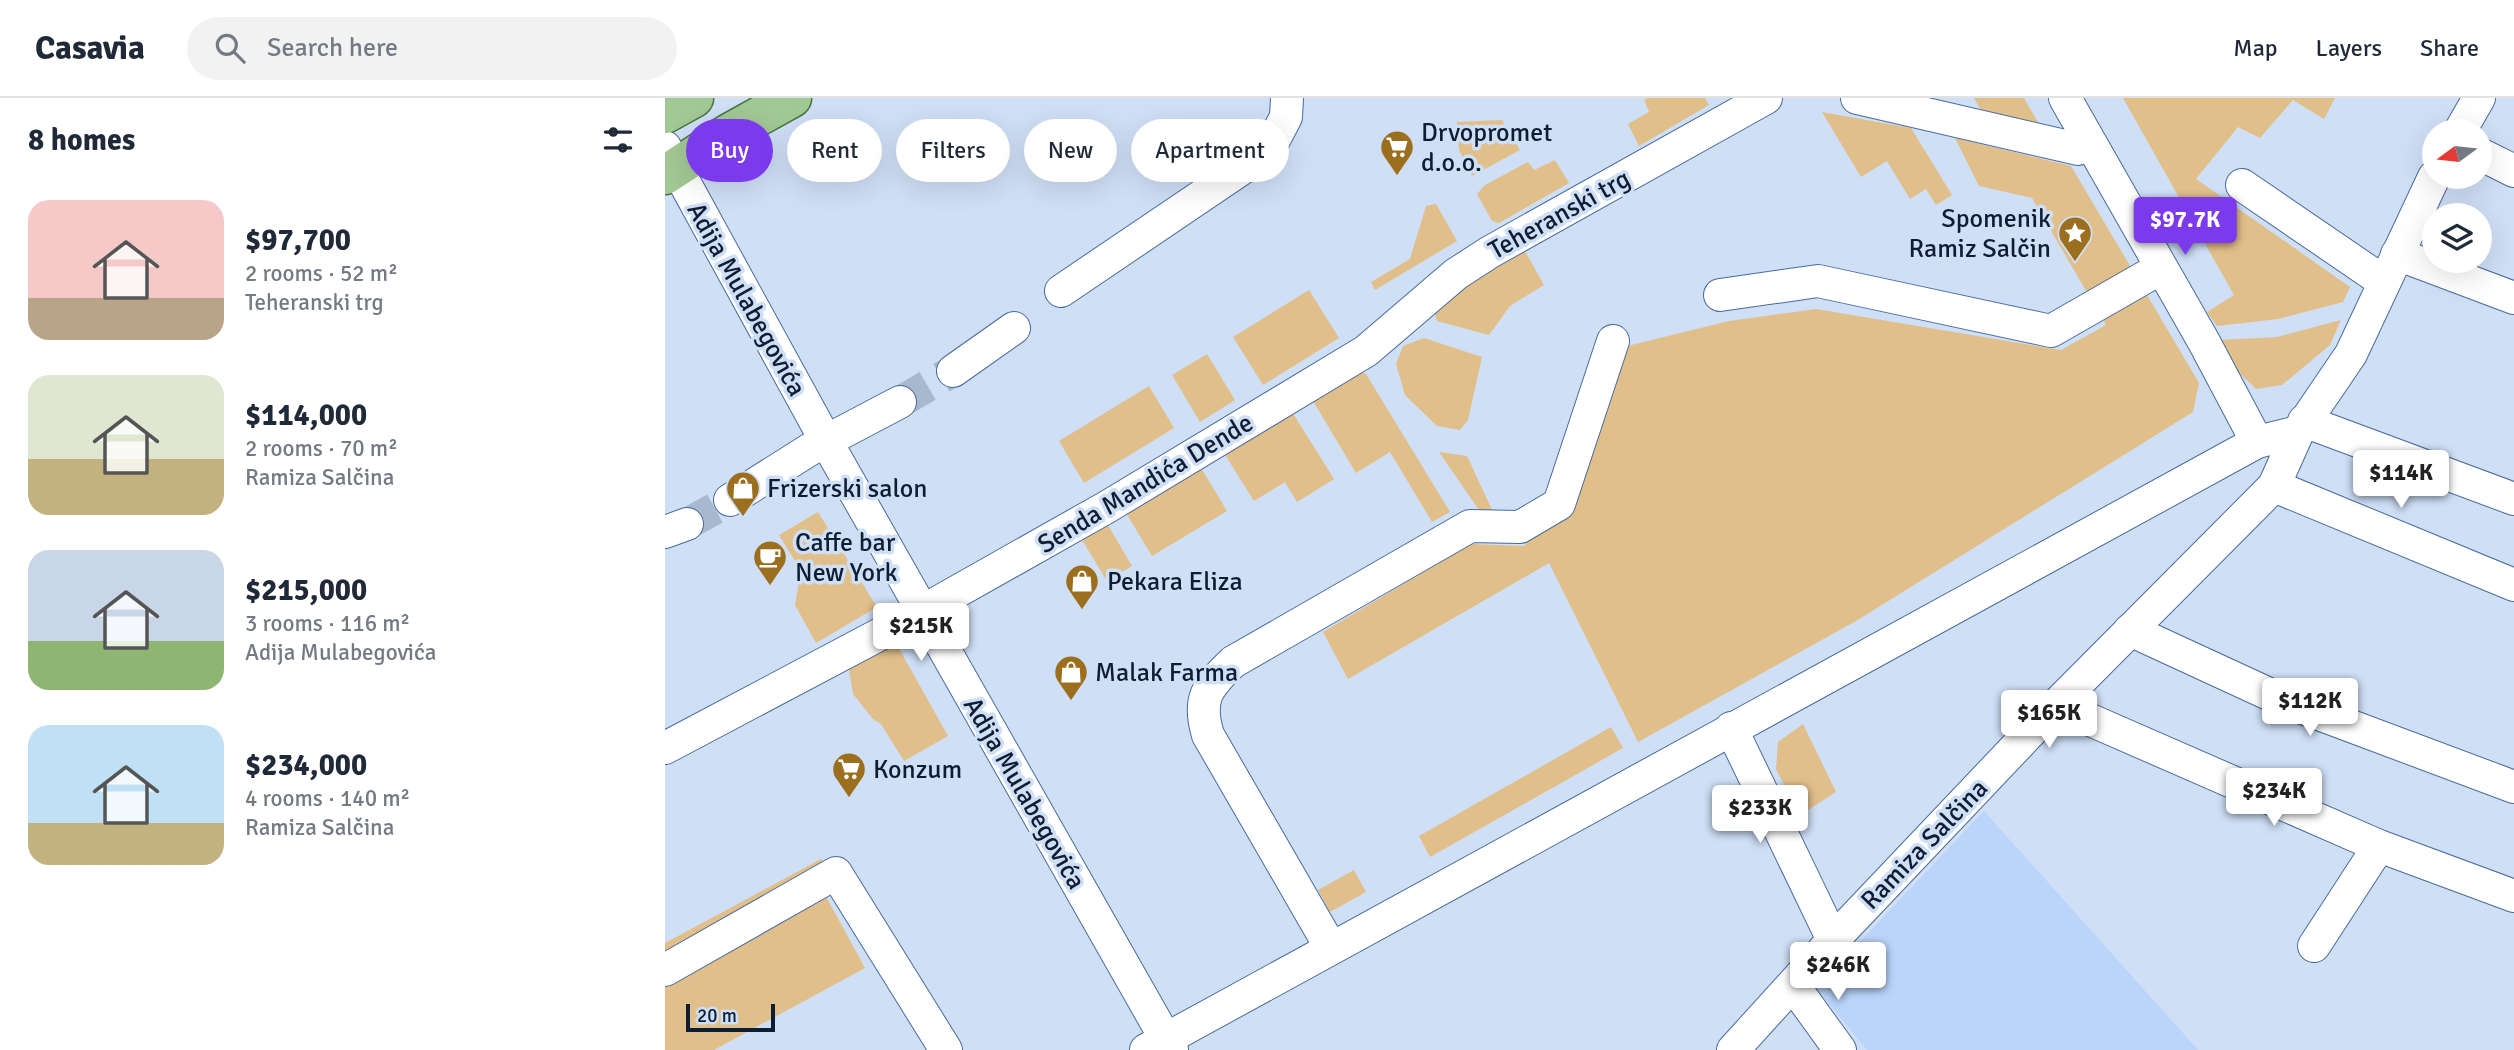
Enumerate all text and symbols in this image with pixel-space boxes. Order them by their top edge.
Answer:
search box [187,17,677,80]
text: Casavia [35,28,145,69]
icon: search [211,29,249,67]
text: Search here [267,32,398,64]
text: Map [2233,33,2278,63]
text: Layers [2316,33,2382,63]
text: Share [2420,33,2479,63]
place label: Drvopromet d.o.o. [1421,117,1552,179]
chip: Buy [686,119,773,182]
chip: Rent [787,119,882,182]
chip: Filters [896,119,1010,182]
chip: New [1024,119,1117,182]
chip: Apartment [1131,119,1289,182]
north arrow [2422,119,2492,189]
map controls [2422,119,2492,273]
icon: filters [599,121,637,159]
text: 8 homes [28,122,135,159]
supermarket icon: Drvopromet d.o.o. [1378,128,1416,177]
street label: Teheranski trg [1483,163,1636,267]
street label: Adija Mulabegovića [680,197,813,402]
pin: $97.7K [2128,198,2242,257]
place label: Spomenik Ramiz Salčin [1909,203,2051,265]
button: layers [2422,203,2492,273]
text: $97.7K [2150,205,2220,234]
place icon: Spomenik Ramiz Salčin [2056,214,2094,263]
text: $97,700 [245,222,351,259]
icon: home [84,228,168,312]
text: 2 rooms · 52 m² [245,259,398,288]
text: Teheranski trg [245,288,384,317]
text: $114,000 [245,397,367,434]
icon: home [84,403,168,487]
street label: Senda Mandića Dende [1032,407,1259,561]
text: 2 rooms · 70 m² [245,434,398,463]
pin: $114K [2352,450,2450,510]
text: $114K [2369,458,2433,487]
text: Ramiza Salčina [245,463,394,492]
shop icon: Frizerski salon [724,469,762,518]
place label: Frizerski salon [767,473,928,505]
place label: Caffe bar New York [795,527,898,589]
cafe icon: Caffe bar New York [751,538,789,587]
shop icon: Pekara Eliza [1063,562,1101,611]
place label: Pekara Eliza [1107,566,1243,598]
text: $215,000 [245,572,367,609]
icon: home [84,578,168,662]
pin: $215K [872,603,970,663]
text: 3 rooms · 116 m² [245,609,410,638]
text: $215K [889,611,953,640]
text: Adija Mulabegovića [245,638,436,667]
shop icon: Malak Farma [1052,653,1090,702]
place label: Malak Farma [1095,657,1238,689]
pin: $112K [2261,678,2359,738]
text: $112K [2278,686,2342,715]
pin: $165K [2000,690,2098,750]
street label: Adija Mulabegovića [956,692,1092,895]
text: $165K [2017,698,2081,727]
text: $234,000 [245,747,367,784]
supermarket icon: Konzum [830,750,868,799]
icon: home [84,753,168,837]
place label: Konzum [873,754,962,786]
pin: $234K [2225,768,2323,828]
street label: Ramiza Salčina [1855,773,1995,917]
text: $234K [2242,776,2306,805]
text: 4 rooms · 140 m² [245,784,410,813]
pin: $233K [1711,786,1809,845]
text: $233K [1728,793,1792,822]
text: Ramiza Salčina [245,813,394,842]
pin: $246K [1789,942,1887,1002]
text: $246K [1806,950,1870,979]
scale bar [686,1001,775,1033]
text: 20 m [697,1004,737,1028]

